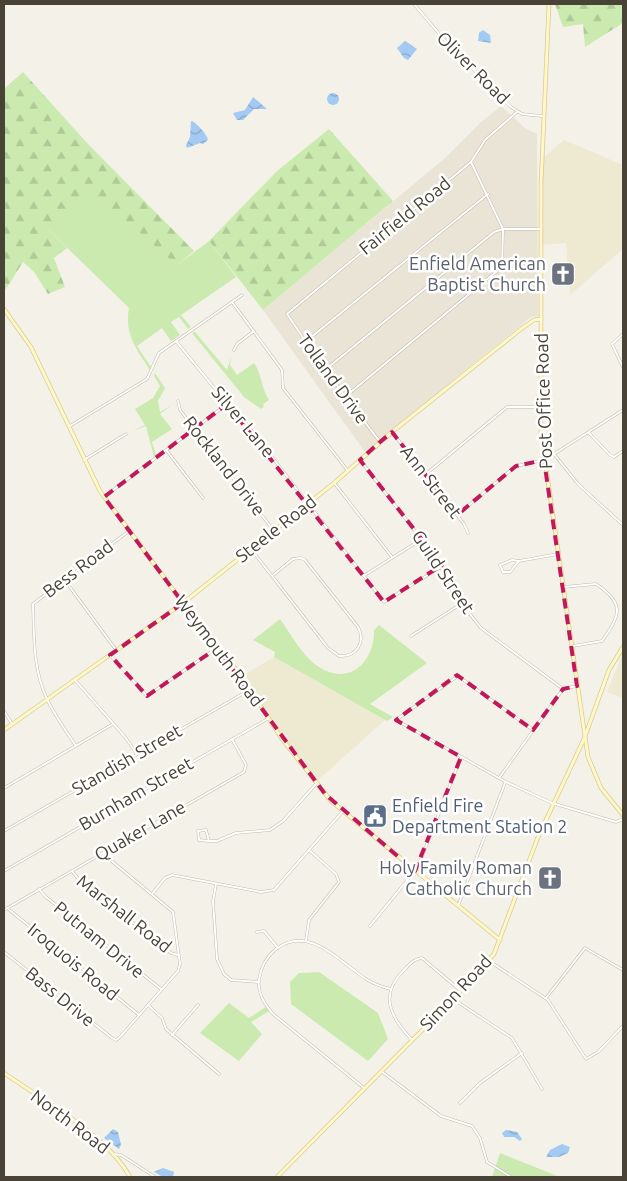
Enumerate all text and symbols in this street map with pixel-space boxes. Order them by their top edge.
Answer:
street label: Oliver Road [433,27,514,108]
street label: Fairfield Road [355,172,454,258]
place label: Enfield American Baptist Church [409,253,546,294]
church icon: Enfield American Baptist Church [550,261,576,287]
street label: Tolland Drive [295,330,373,427]
street label: Post Office Road [531,333,555,469]
street label: Silver Lane [208,382,279,461]
street label: Rockland Drive [180,412,270,519]
street label: Ann Street [397,441,466,522]
street label: Steele Road [231,491,320,566]
street label: Guild Street [409,526,479,617]
street label: Bess Road [38,535,116,601]
street label: Weymouth Road [171,591,268,710]
street label: Standish Street [68,720,185,799]
street label: Burnham Street [75,752,196,834]
place label: Enfield Fire Department Station 2 [392,795,568,836]
street label: Quaker Lane [90,796,189,865]
public building icon: Enfield Fire Department Station 2 [362,803,388,829]
place label: Holy Family Roman Catholic Church [379,857,532,898]
church icon: Holy Family Roman Catholic Church [537,865,563,891]
street label: Marshall Road [73,870,176,956]
street label: Putnam Drive [51,897,149,982]
street label: Iroquois Road [24,918,123,1004]
street label: Simon Road [415,950,495,1034]
street label: Bass Drive [22,962,99,1030]
street label: North Road [27,1085,114,1157]

